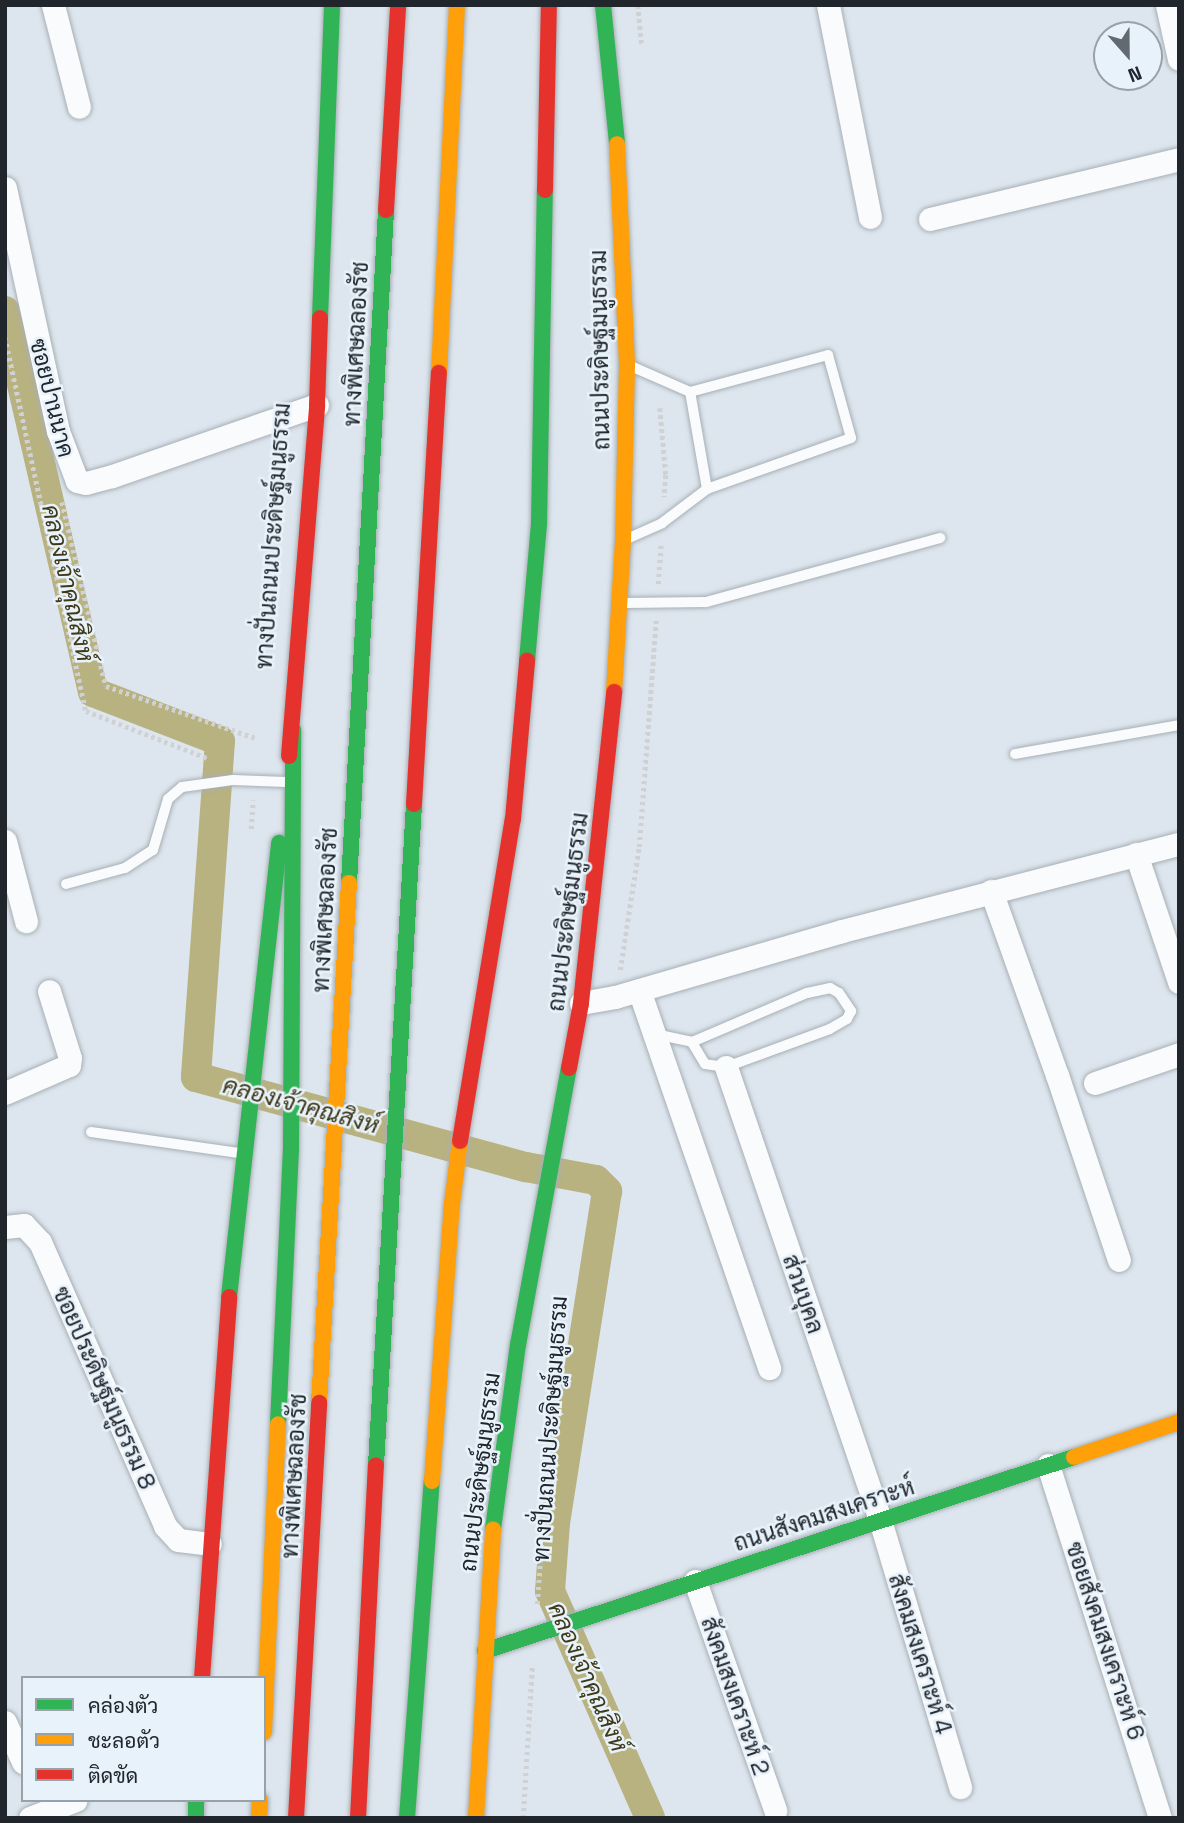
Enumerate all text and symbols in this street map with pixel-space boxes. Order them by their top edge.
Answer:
north arrow [1093,21,1163,91]
text: N [1125,60,1145,88]
street label: ถนนประดิษฐ์มนูธรรม [584,250,616,450]
street label: ทางพิเศษฉลองรัช [338,261,374,427]
street label: ซอยปานนาค [24,336,80,460]
street label: ทางปั่นถนนประดิษฐ์มนูธรรม [250,402,296,670]
water label: คลองเจ้าคุณสิงห์ [36,502,100,664]
street label: ถนนประดิษฐ์มนูธรรม [542,811,594,1013]
street label: ทางพิเศษฉลองรัช [307,827,343,993]
water label: คลองเจ้าคุณสิงห์ [220,1070,382,1140]
street label: ส่วนบุคล [777,1251,829,1337]
street label: ซอยประดิษฐ์มนูธรรม 8 [47,1282,161,1494]
street label: ทางปั่นถนนประดิษฐ์มนูธรรม [527,1295,573,1563]
street label: ถนนประดิษฐ์มนูธรรม [454,1371,506,1573]
street label: ทางพิเศษฉลองรัช [276,1393,312,1559]
street label: ถนนสังคมสงเคราะห์ [730,1473,918,1557]
street label: ซอยสังคมสงเคราะห์ 6 [1060,1539,1150,1743]
street label: สังคมสงเคราะห์ 4 [883,1571,957,1737]
water label: คลองเจ้าคุณสิงห์ [542,1598,634,1756]
street label: สังคมสงเคราะห์ 2 [695,1613,775,1779]
legend [21,1676,266,1802]
text: คล่องตัว [88,1692,158,1719]
text: ชะลอตัว [88,1727,160,1754]
text: ติดขัด [88,1762,138,1789]

